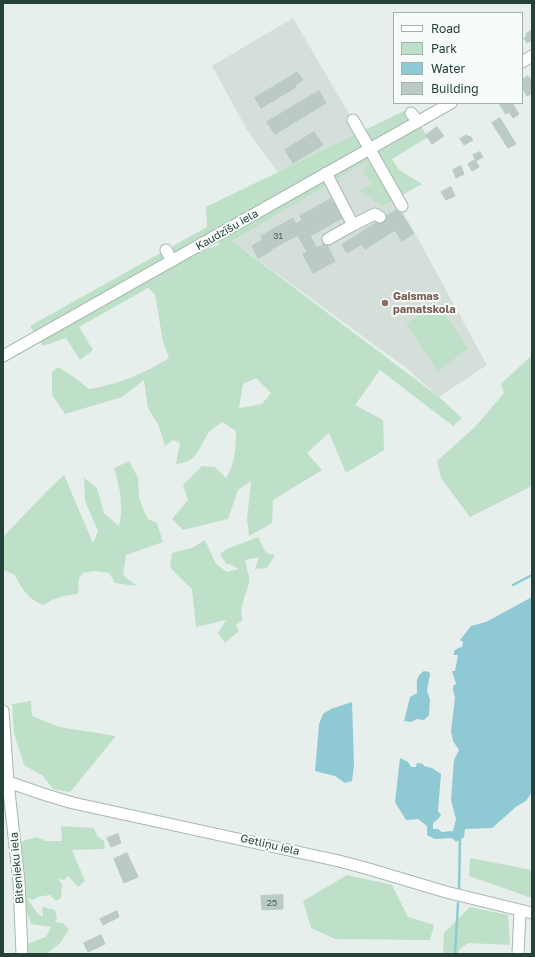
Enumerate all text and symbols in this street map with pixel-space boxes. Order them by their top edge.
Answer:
legend [393,12,523,104]
text: Road [431,21,460,36]
text: Park [431,41,457,56]
text: Water [431,61,465,76]
text: Building [431,81,479,96]
street label: Kaudzīšu iela [193,207,261,253]
house number: 31 [273,231,283,241]
place label: Gaismas pamatskola [393,290,456,316]
marker: Gaismas pamatskola [380,298,390,308]
street label: Bitenieku iela [7,832,27,904]
street label: Getliņu iela [239,832,301,858]
house number: 25 [267,898,277,908]

